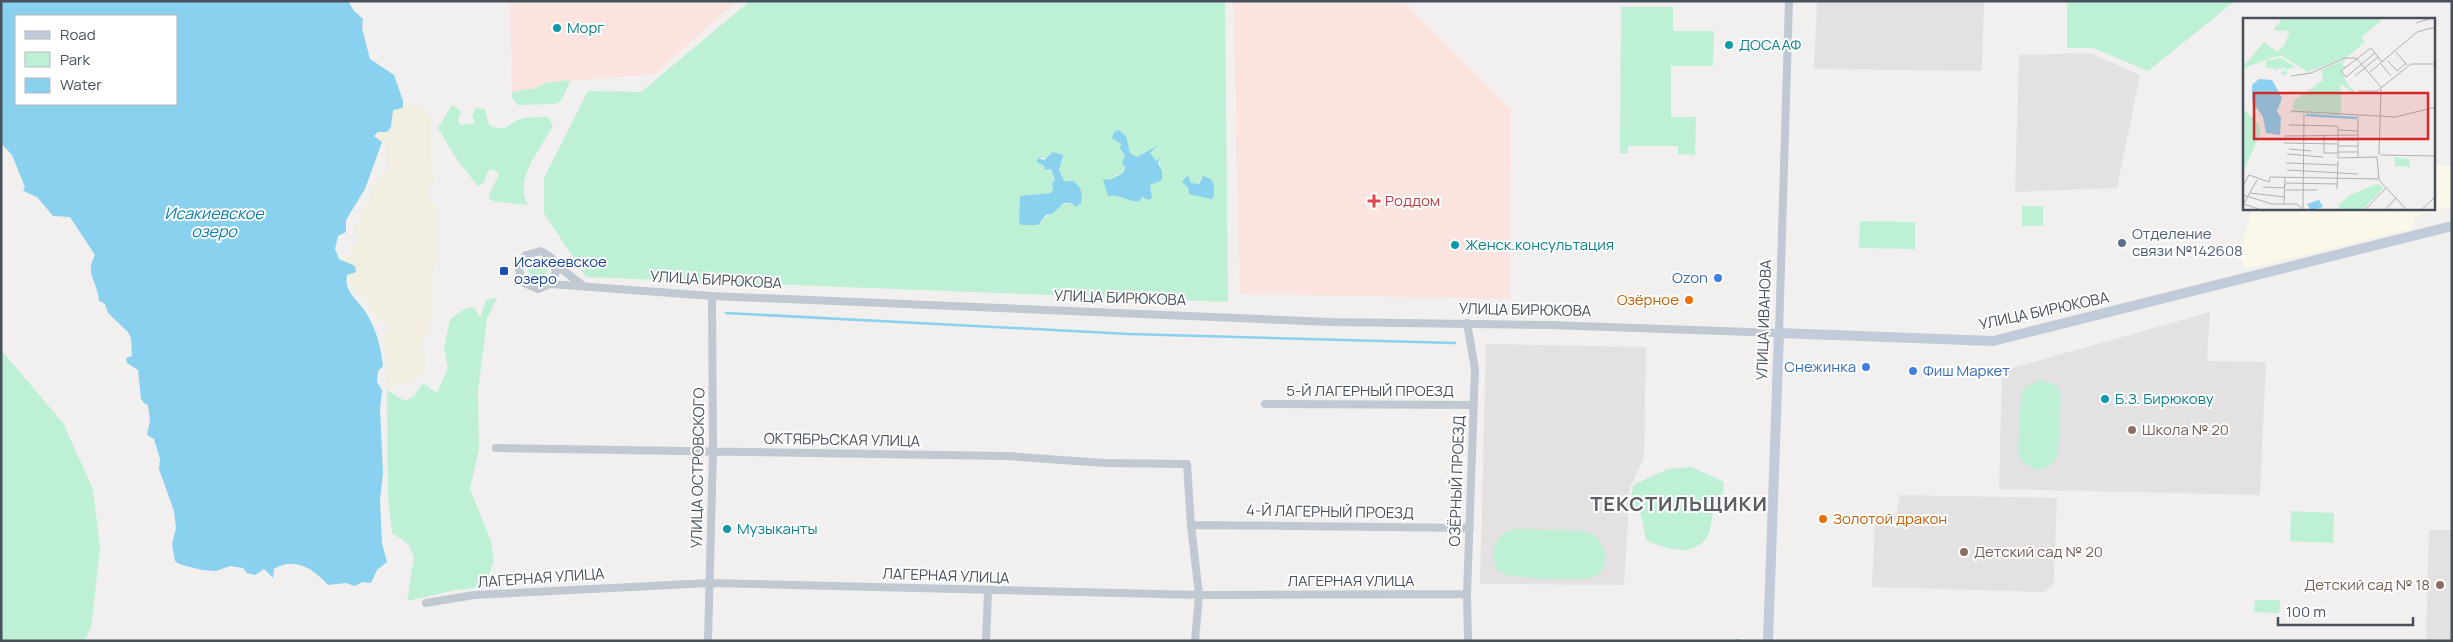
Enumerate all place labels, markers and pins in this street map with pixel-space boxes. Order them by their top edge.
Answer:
place label: Морг [567,17,604,38]
marker: Морг [551,22,563,34]
place label: ДОСААФ [1739,34,1802,55]
marker: ДОСААФ [1723,39,1735,51]
place label: Роддом [1385,190,1440,211]
marker: Роддом [1367,194,1381,208]
place label: Отделение связи №142608 [2132,223,2243,261]
place label: Женск.консультация [1465,234,1614,255]
marker: Отделение связи №142608 [2116,237,2128,249]
marker: Женск.консультация [1449,239,1461,251]
place label: Исакеевское озеро [514,251,607,289]
marker: Исакеевское озеро [498,265,510,277]
place label: Ozon [1672,267,1708,288]
marker: Ozon [1712,272,1724,284]
place label: Озёрное [1617,289,1679,310]
marker: Озёрное [1683,294,1695,306]
place label: Снежинка [1784,356,1856,377]
place label: Фиш Маркет [1923,360,2010,381]
marker: Снежинка [1860,361,1872,373]
marker: Фиш Маркет [1907,365,1919,377]
place label: Б.З. Бирюкову [2115,388,2214,409]
marker: Б.З. Бирюкову [2099,393,2111,405]
place label: Школа № 20 [2142,419,2229,440]
marker: Школа № 20 [2126,424,2138,436]
place label: Золотой дракон [1833,508,1947,529]
marker: Золотой дракон [1817,513,1829,525]
place label: Музыканты [737,518,817,539]
marker: Музыканты [721,523,733,535]
place label: Детский сад № 20 [1974,541,2103,562]
marker: Детский сад № 20 [1958,546,1970,558]
place label: Детский сад № 18 [2304,574,2430,595]
marker: Детский сад № 18 [2434,579,2446,591]

